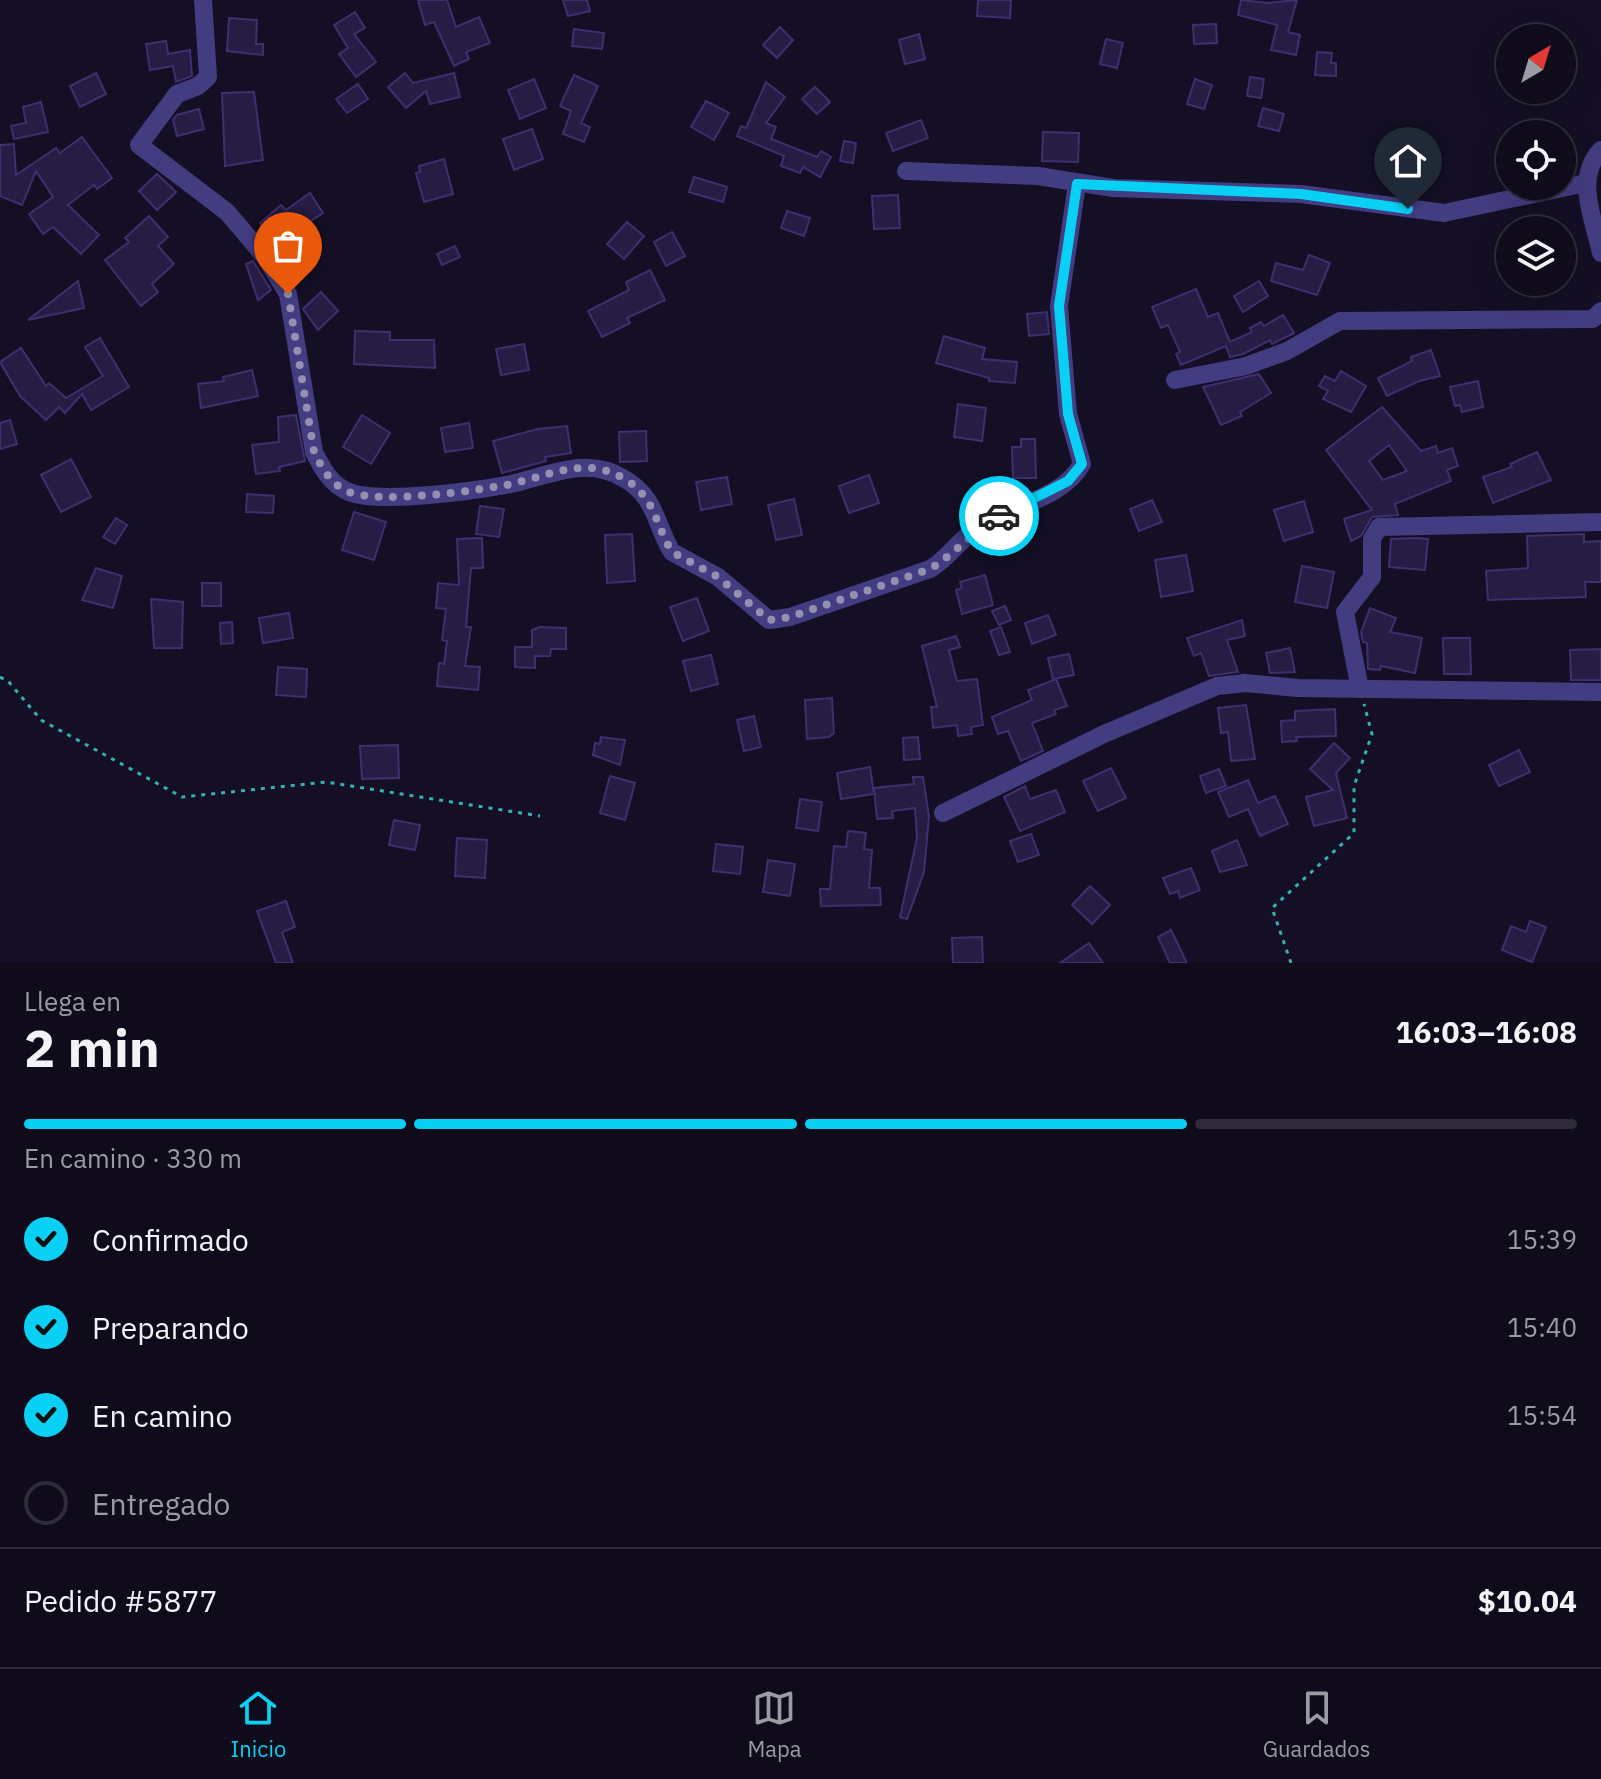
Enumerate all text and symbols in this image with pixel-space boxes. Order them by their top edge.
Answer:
north arrow [1496,24,1576,104]
map controls [1496,24,1576,296]
button: locate [1496,120,1576,200]
pin [1374,127,1442,209]
icon: home [1386,139,1430,183]
pin [254,212,322,294]
button: layers [1496,216,1576,296]
icon: bag [266,224,310,268]
courier [959,476,1039,556]
icon: car [977,494,1021,538]
text: Llega en [24,984,121,1018]
text: 16:03–16:08 [1396,1012,1577,1051]
text: 2 min [24,1014,160,1081]
text: En camino · 330 m [24,1141,242,1175]
icon: check [24,1217,68,1261]
text: Confirmado [92,1220,249,1259]
text: 15:39 [1507,1222,1577,1256]
icon: check [24,1305,68,1349]
text: Preparando [92,1308,249,1347]
text: 15:40 [1507,1310,1577,1344]
icon: check [24,1393,68,1437]
text: En camino [92,1396,232,1435]
text: 15:54 [1507,1398,1577,1432]
text: Entregado [92,1484,230,1523]
text: Pedido #5877 [24,1581,218,1620]
text: $10.04 [1478,1581,1577,1620]
tab: Inicio [231,1686,286,1763]
tab: Mapa [747,1686,802,1763]
tab: Guardados [1263,1686,1370,1763]

